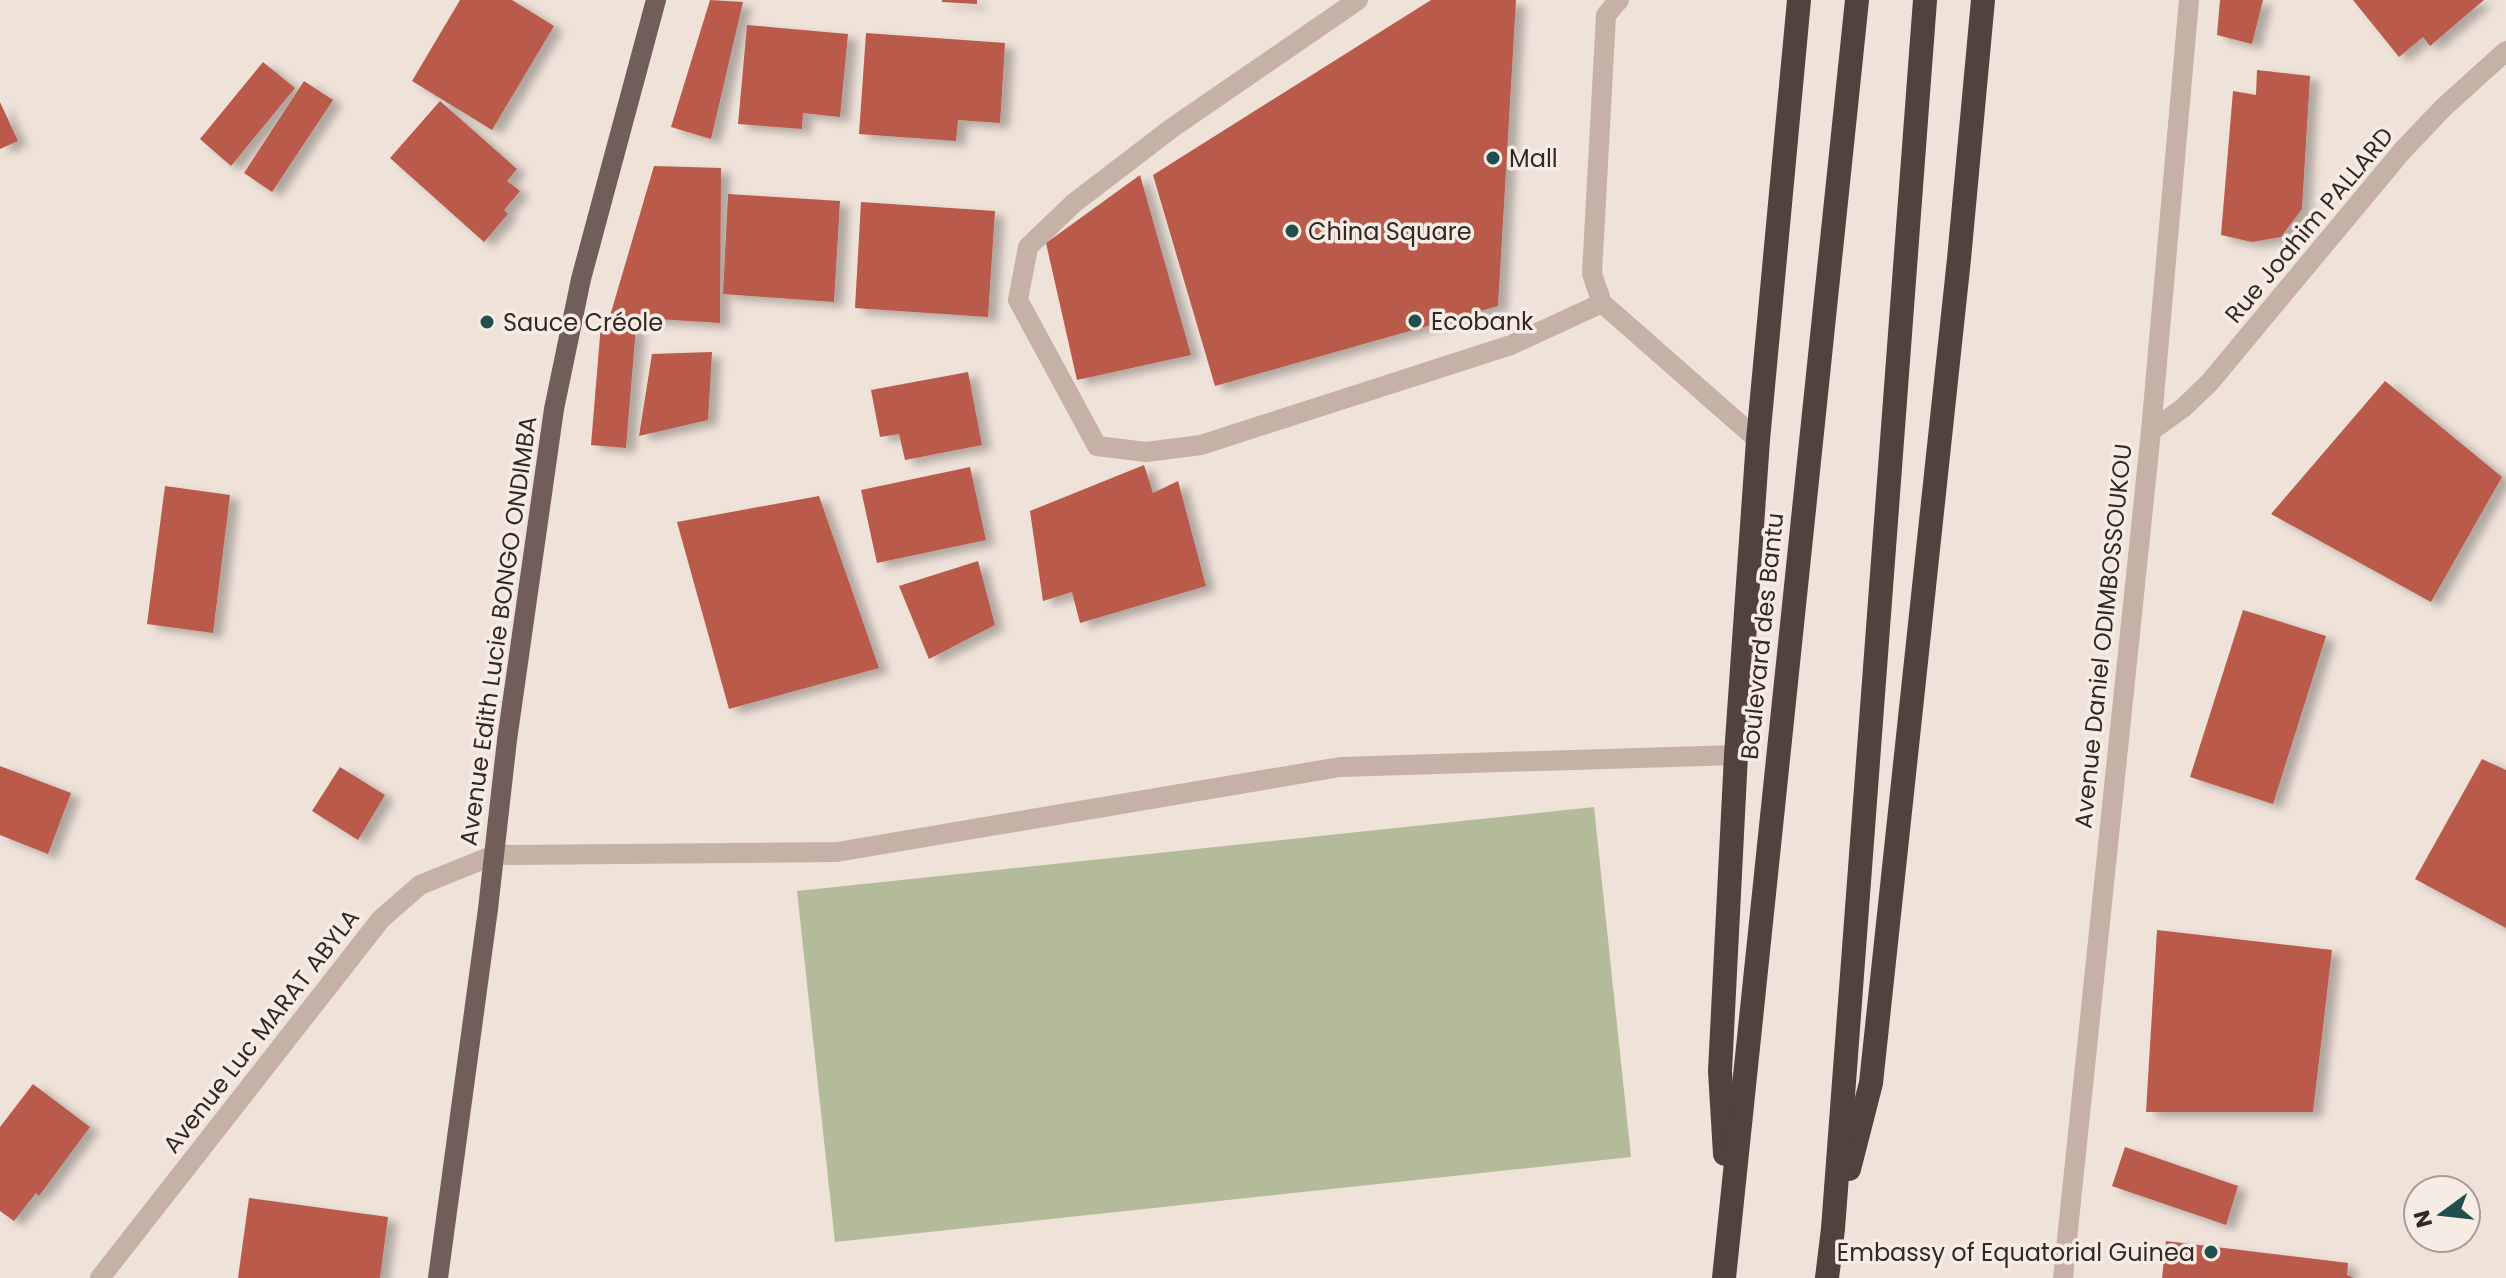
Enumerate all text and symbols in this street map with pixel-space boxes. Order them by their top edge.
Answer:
street label: Rue Joahim PALLARD [2217,120,2401,330]
place label: Mall [1509,142,1558,175]
marker: Mall [1484,149,1502,167]
place label: China Square [1308,215,1472,248]
marker: China Square [1283,222,1301,240]
place label: Ecobank [1431,305,1534,338]
place label: Sauce Créole [503,306,663,339]
marker: Ecobank [1406,312,1424,330]
marker: Sauce Créole [478,313,496,331]
street label: Avenue Edith Lucie BONGO ONDIMBA [451,414,545,848]
street label: Avenue Daniel ODIMBOSSOUKOU [2066,442,2140,830]
street label: Boulevard des Bantu [1733,511,1791,761]
street label: Avenue Luc MARAT ABYLA [155,902,367,1160]
north arrow [2402,1174,2482,1254]
text: N [2406,1207,2440,1231]
place label: Embassy of Equatorial Guinea [1837,1236,2195,1269]
marker: Embassy of Equatorial Guinea [2202,1243,2220,1261]

